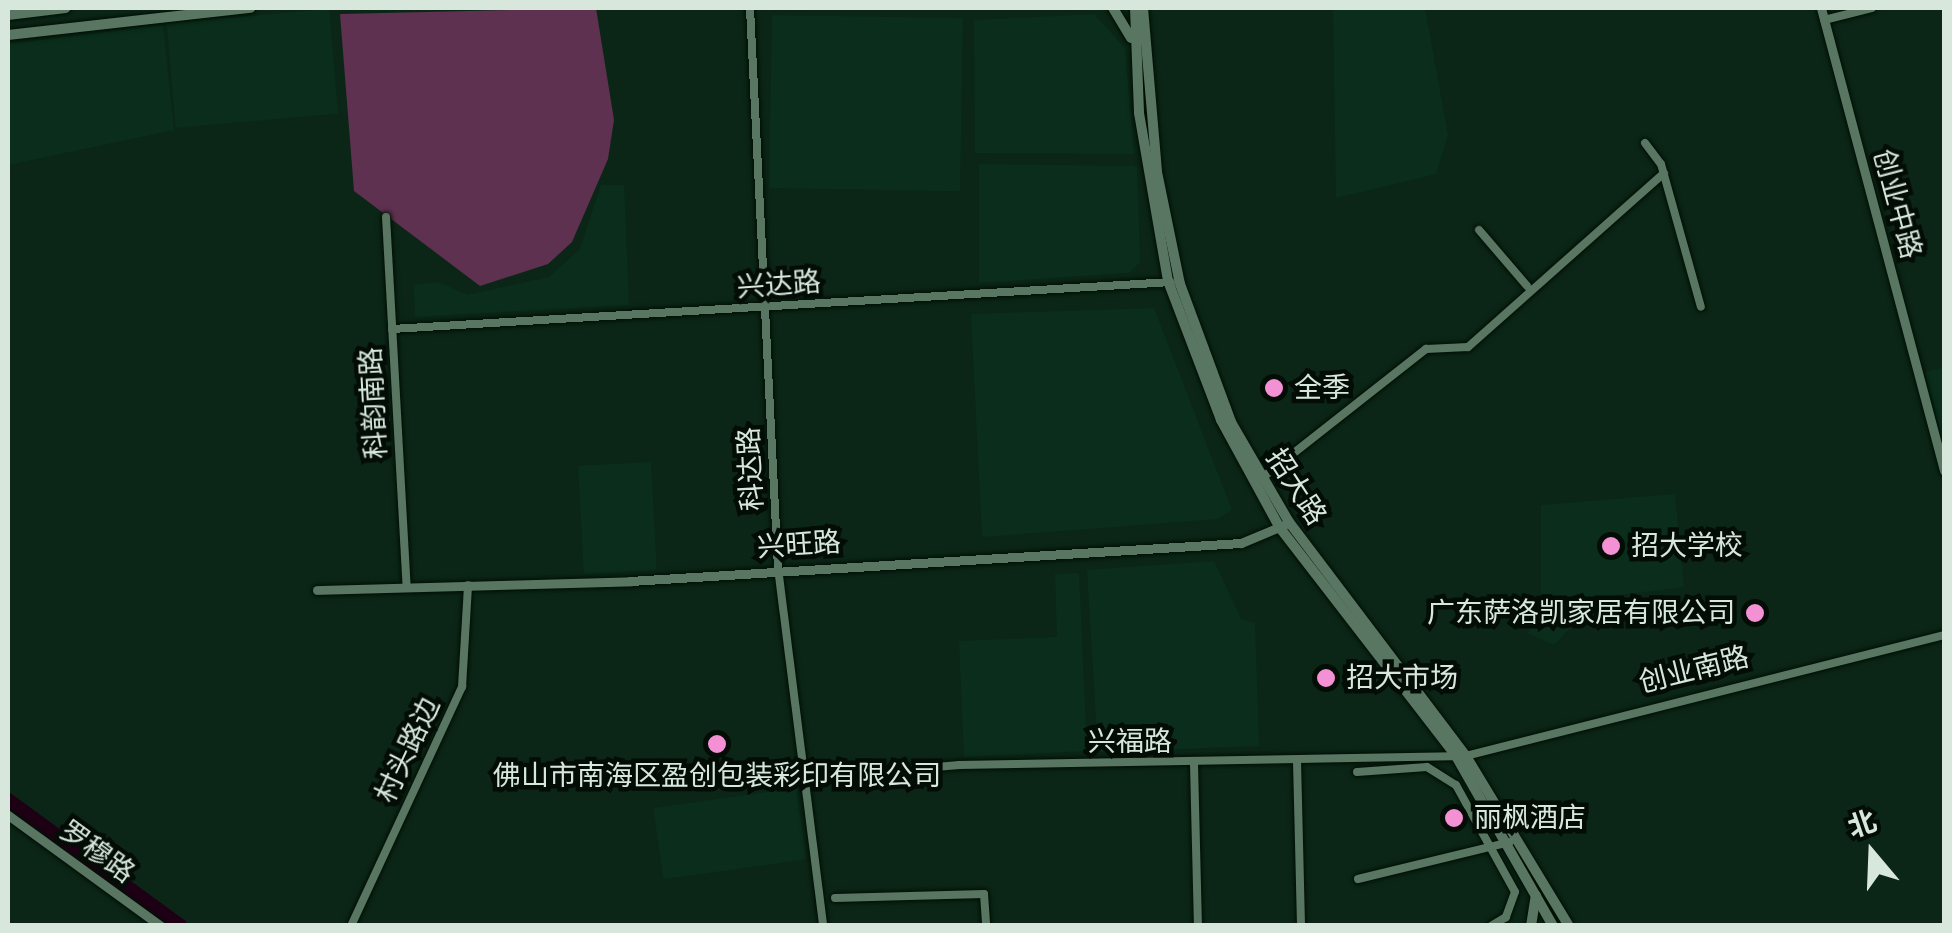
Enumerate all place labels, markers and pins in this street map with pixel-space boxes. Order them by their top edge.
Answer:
place label: 全季 [1294,371,1350,405]
marker: 全季 [1263,377,1285,399]
place label: 招大学校 [1631,529,1743,563]
marker: 招大学校 [1600,535,1622,557]
place label: 广东萨洛凯家居有限公司 [1427,596,1735,630]
marker: 广东萨洛凯家居有限公司 [1744,602,1766,624]
place label: 招大市场 [1346,661,1458,695]
marker: 招大市场 [1315,667,1337,689]
marker: 佛山市南海区盈创包装彩印有限公司 [706,733,728,755]
place label: 佛山市南海区盈创包装彩印有限公司 [493,759,941,793]
place label: 丽枫酒店 [1474,801,1586,835]
marker: 丽枫酒店 [1443,807,1465,829]

